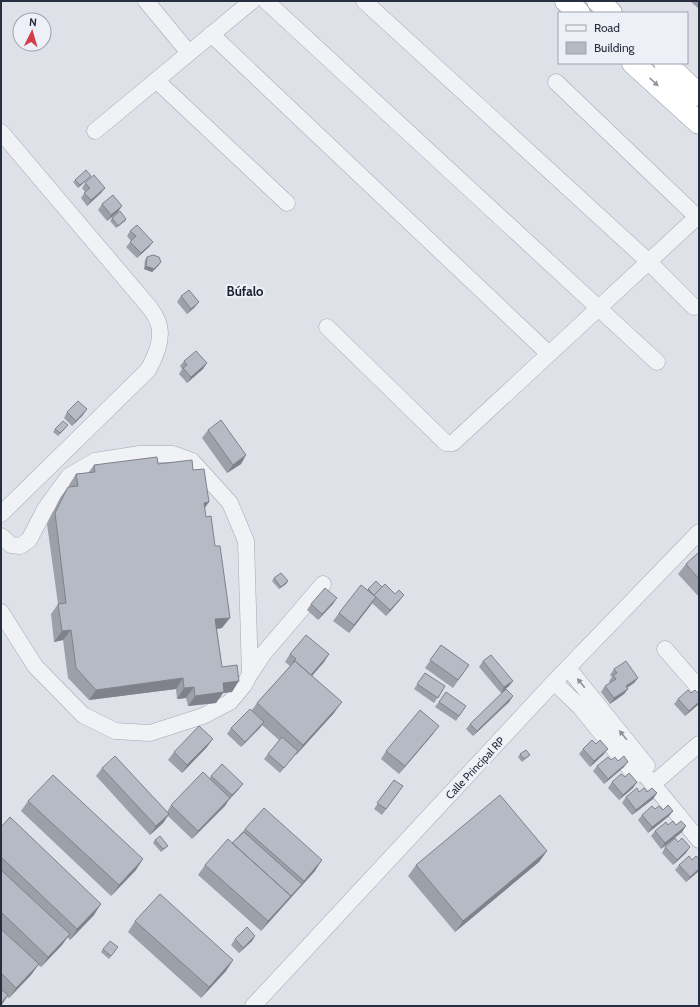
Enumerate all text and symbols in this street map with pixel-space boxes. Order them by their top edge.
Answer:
north arrow [12,12,52,52]
legend [558,12,688,64]
text: N [28,15,37,29]
text: Road [594,20,620,35]
text: Building [594,40,636,55]
one-way arrow [649,77,659,87]
district label: Búfalo [227,283,264,299]
one-way arrow [576,677,585,688]
one-way arrow [618,730,627,741]
street label: Calle Principal RP [443,733,508,802]

